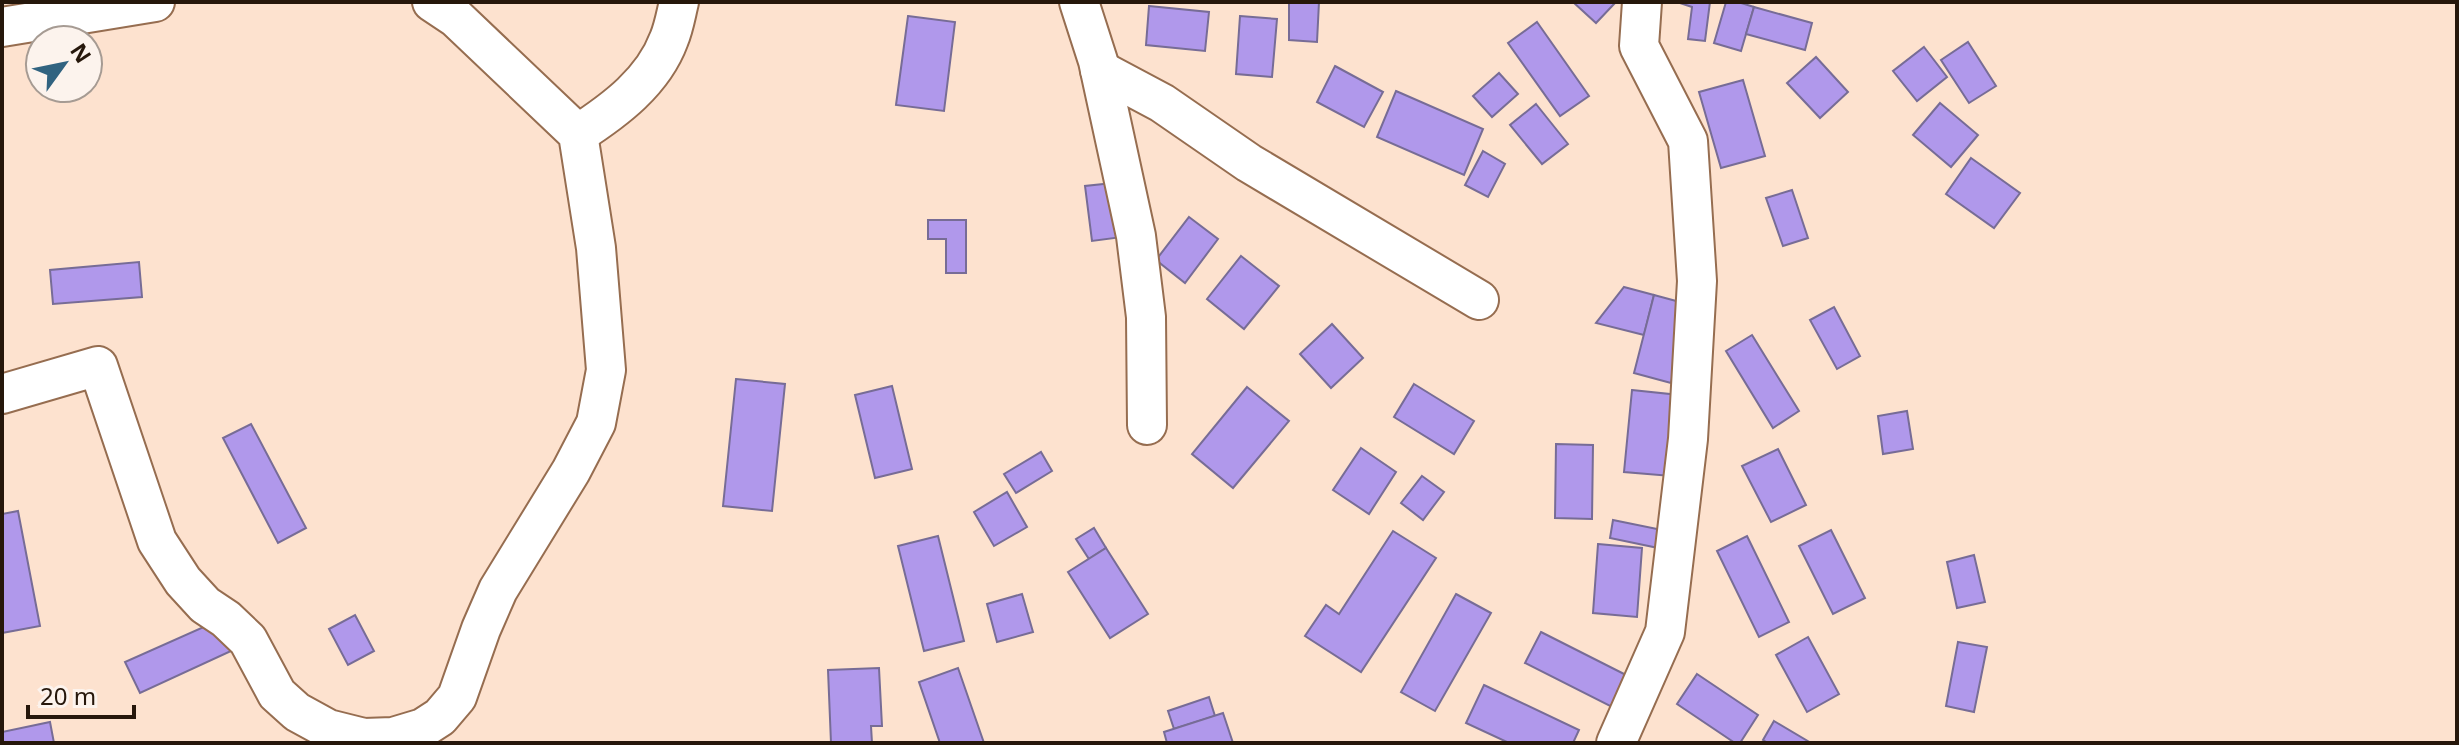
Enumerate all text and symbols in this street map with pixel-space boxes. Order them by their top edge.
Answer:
north arrow [24,24,104,104]
text: N [64,37,99,68]
scale bar [28,669,134,719]
text: 20 m [40,679,96,712]

